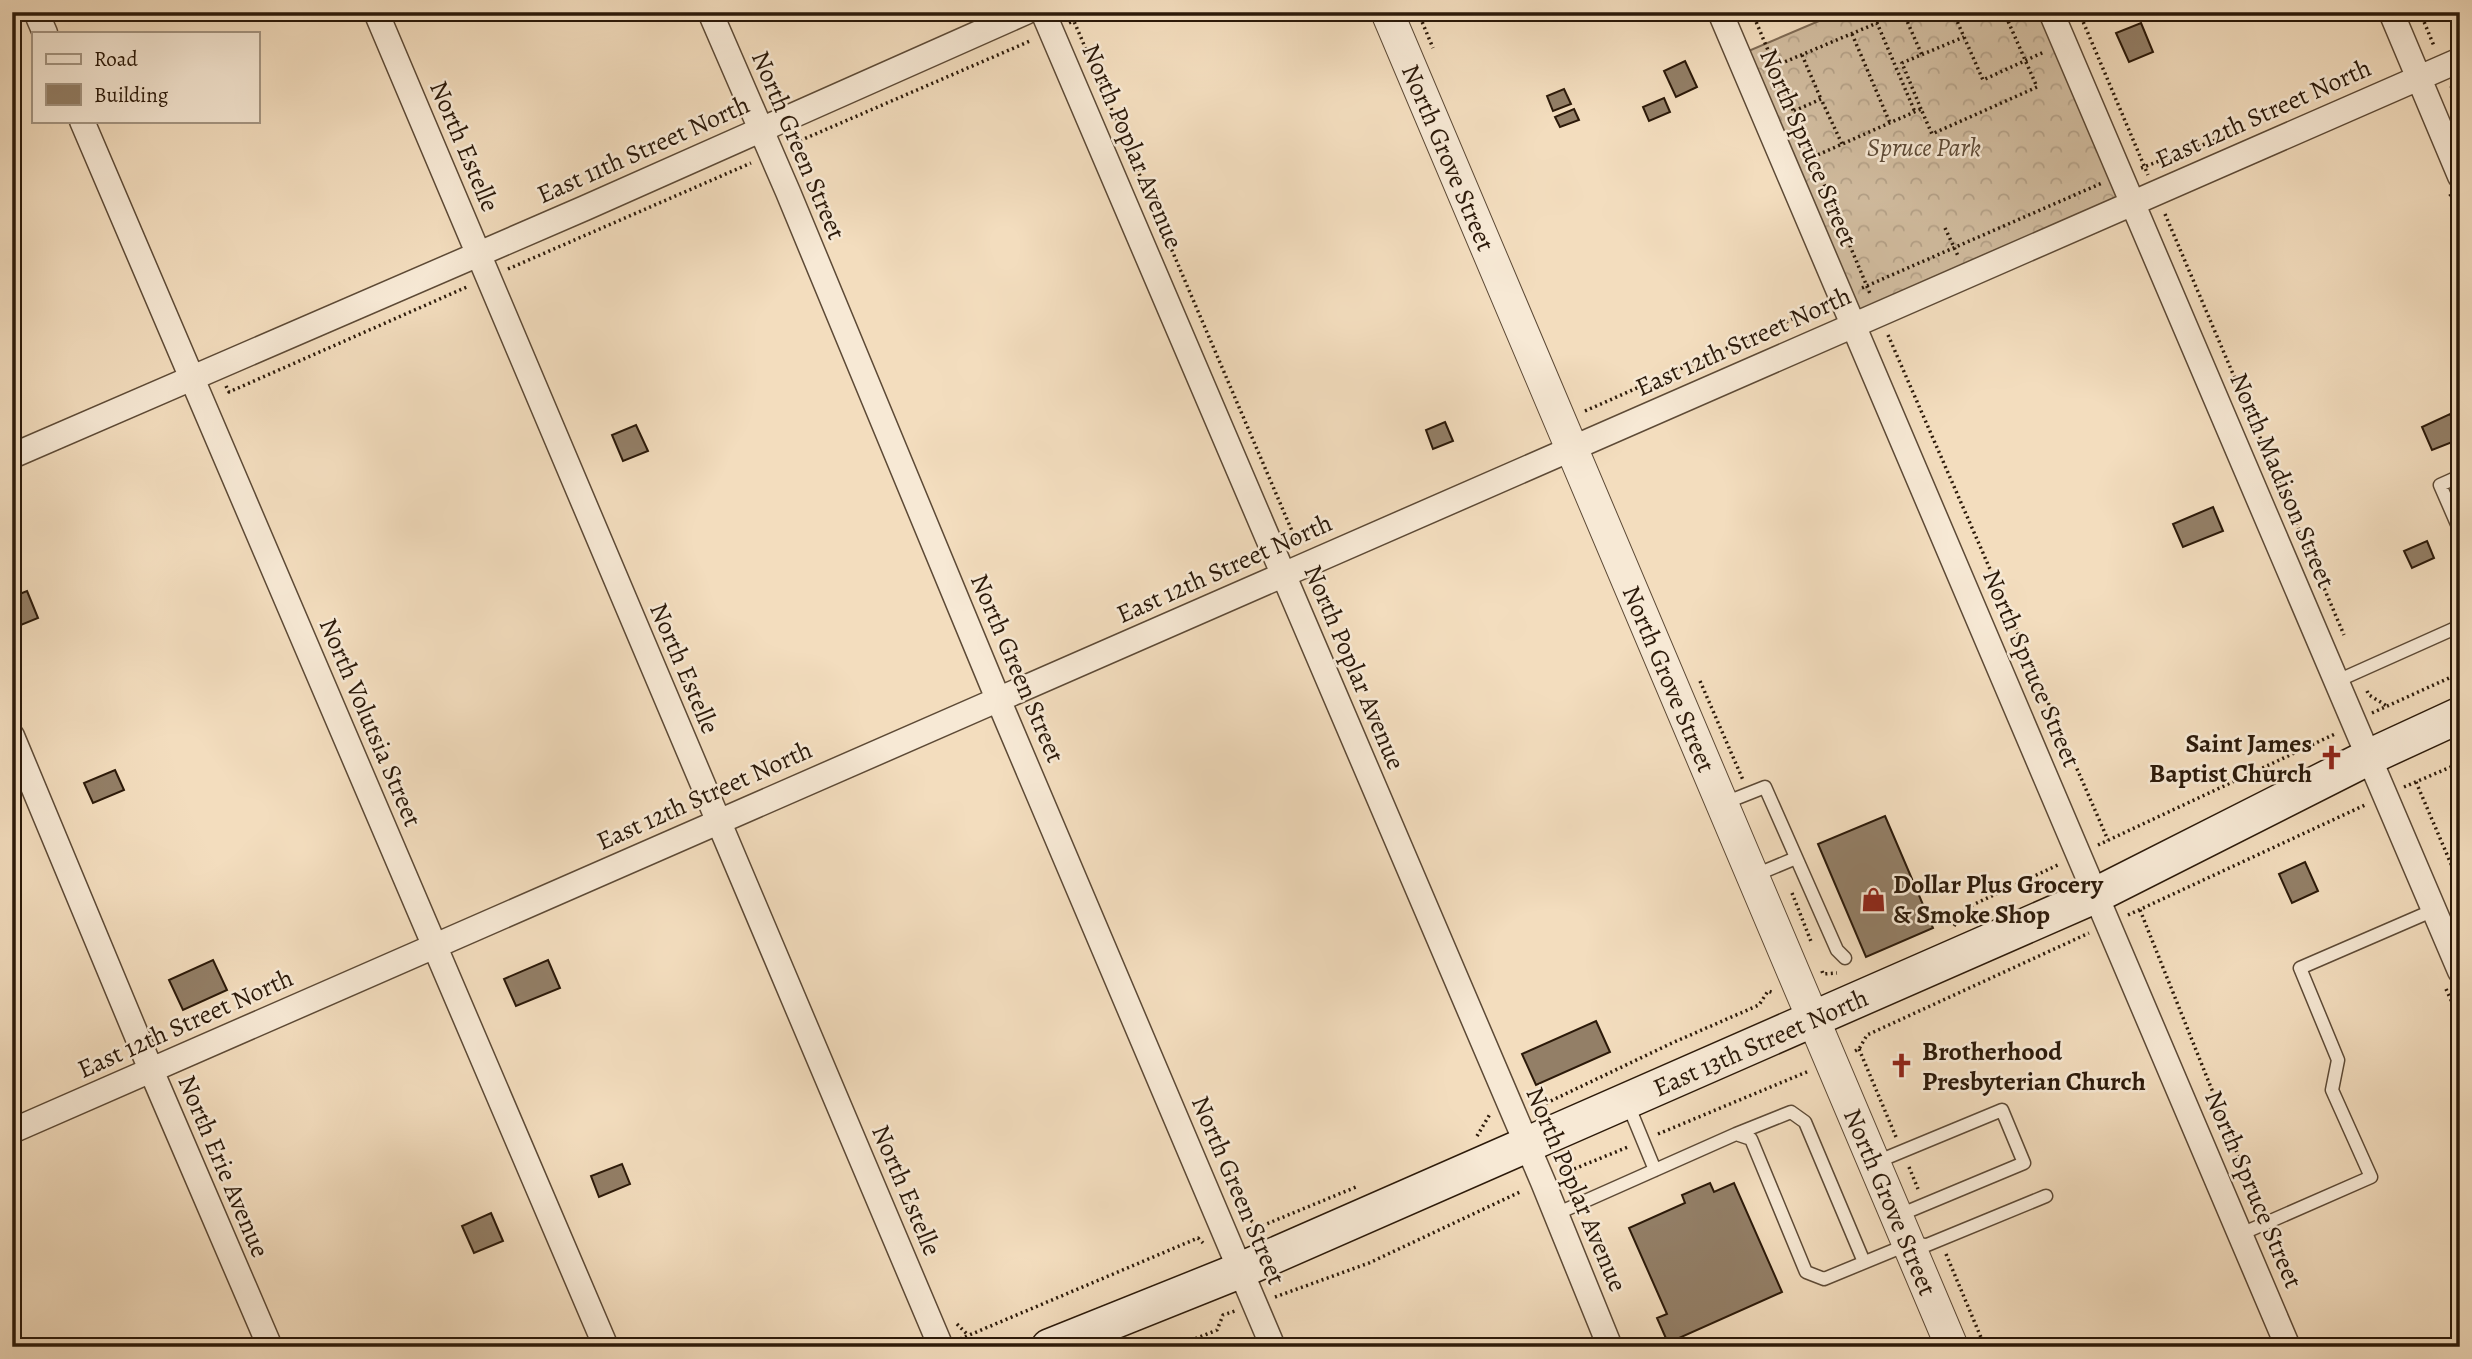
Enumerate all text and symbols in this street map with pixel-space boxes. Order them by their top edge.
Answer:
legend [32,32,259,122]
street label: North Poplar Avenue [1074,38,1192,254]
street label: North Spruce Street [1751,43,1866,252]
text: Road [94,45,138,73]
street label: North Green Street [743,45,854,245]
street label: East 12th Street North [2150,50,2377,177]
street label: North Grove Street [1393,59,1503,257]
street label: North Estelle [421,75,508,217]
text: Building [94,81,169,109]
street label: East 11th Street North [531,87,755,212]
park label: Spruce Park [1867,130,1981,165]
street label: East 12th Street North [1630,278,1857,405]
street label: North Madison Street [2221,367,2344,594]
street label: East 12th Street North [1111,505,1338,632]
street label: North Poplar Avenue [1296,559,1414,775]
street label: North Spruce Street [1974,564,2089,773]
street label: North Green Street [962,568,1073,768]
street label: North Grove Street [1614,580,1724,778]
street label: North Estelle [641,597,728,739]
street label: North Volutsia Street [311,612,430,832]
place label: Saint James Baptist Church [2149,726,2312,791]
street label: East 12th Street North [591,732,818,859]
church icon: Saint James Baptist Church [2318,744,2346,772]
place label: Dollar Plus Grocery & Smoke Shop [1893,867,2104,932]
shop icon: Dollar Plus Grocery & Smoke Shop [1859,885,1887,913]
street label: East 12th Street North [72,960,299,1087]
street label: East 13th Street North [1648,980,1874,1105]
place label: Brotherhood Presbyterian Church [1922,1034,2146,1099]
church icon: Brotherhood Presbyterian Church [1888,1052,1916,1080]
street label: North Erie Avenue [169,1070,278,1263]
street label: North Poplar Avenue [1518,1081,1636,1297]
street label: North Spruce Street [2196,1085,2311,1294]
street label: North Green Street [1183,1090,1294,1290]
street label: North Grove Street [1835,1103,1945,1301]
street label: North Estelle [863,1119,950,1261]

